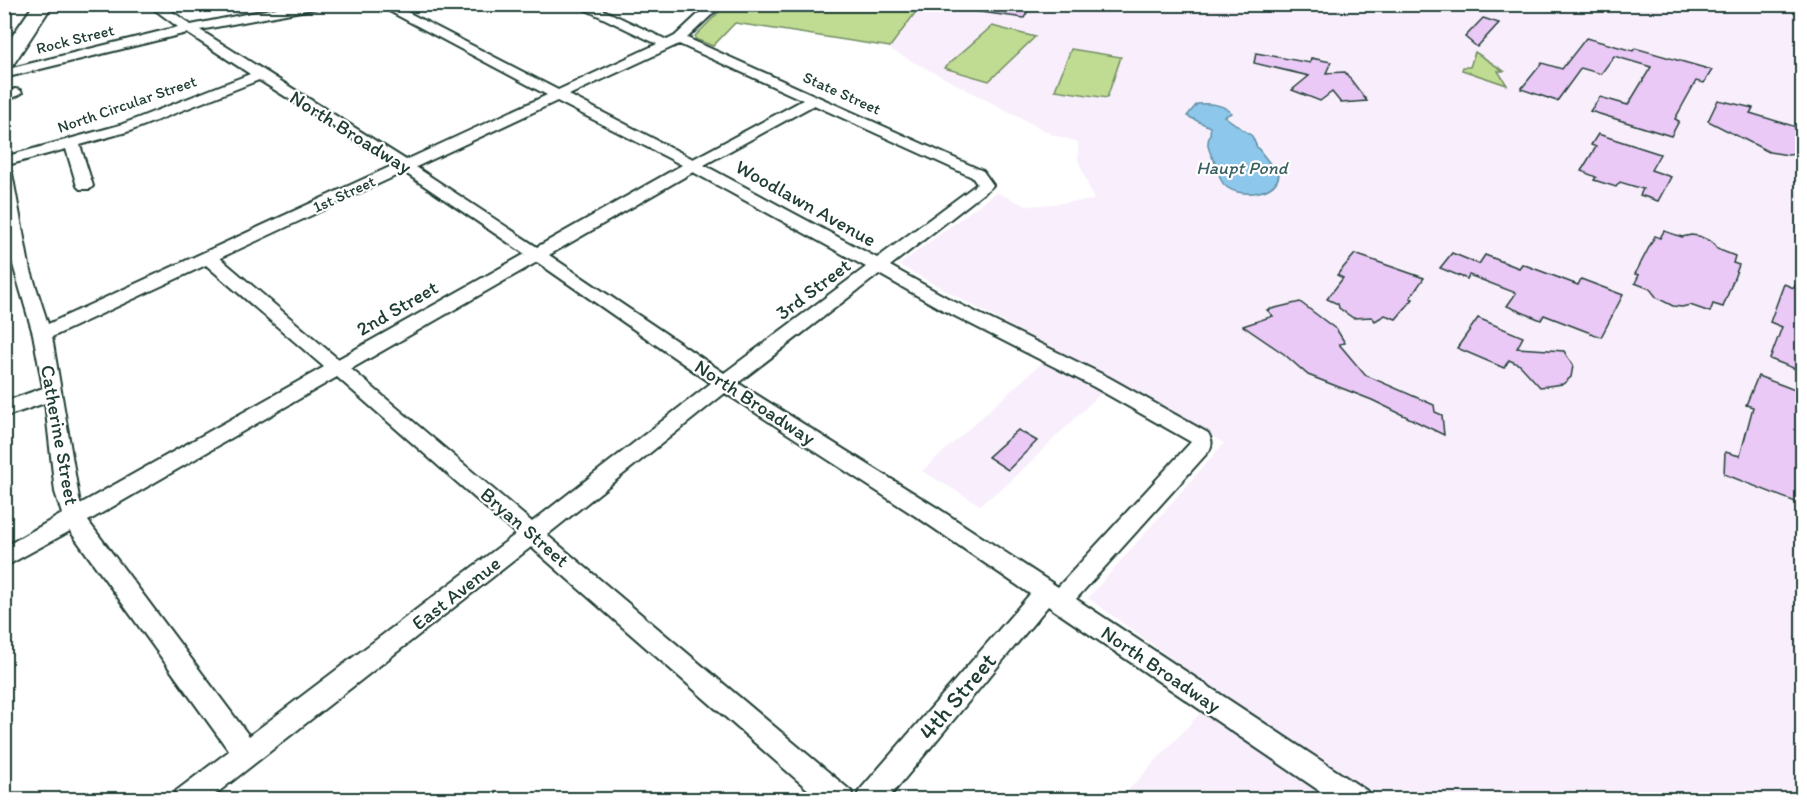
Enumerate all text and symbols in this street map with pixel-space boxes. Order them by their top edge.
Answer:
street label: Rock Street [34,20,116,58]
street label: State Street [800,67,884,119]
street label: North Circular Street [55,71,199,137]
street label: North Broadway [286,85,417,179]
street label: Woodlawn Avenue [732,154,880,252]
water label: Haupt Pond [1196,157,1290,179]
street label: 1st Street [310,171,378,217]
street label: 3rd Street [771,253,855,325]
street label: 2nd Street [352,275,443,341]
street label: North Broadway [690,354,820,450]
street label: Catherine Street [36,363,84,507]
street label: Bryan Street [476,482,574,572]
street label: East Avenue [407,551,505,635]
street label: North Broadway [1097,620,1226,718]
street label: 4th Street [912,646,1002,746]

